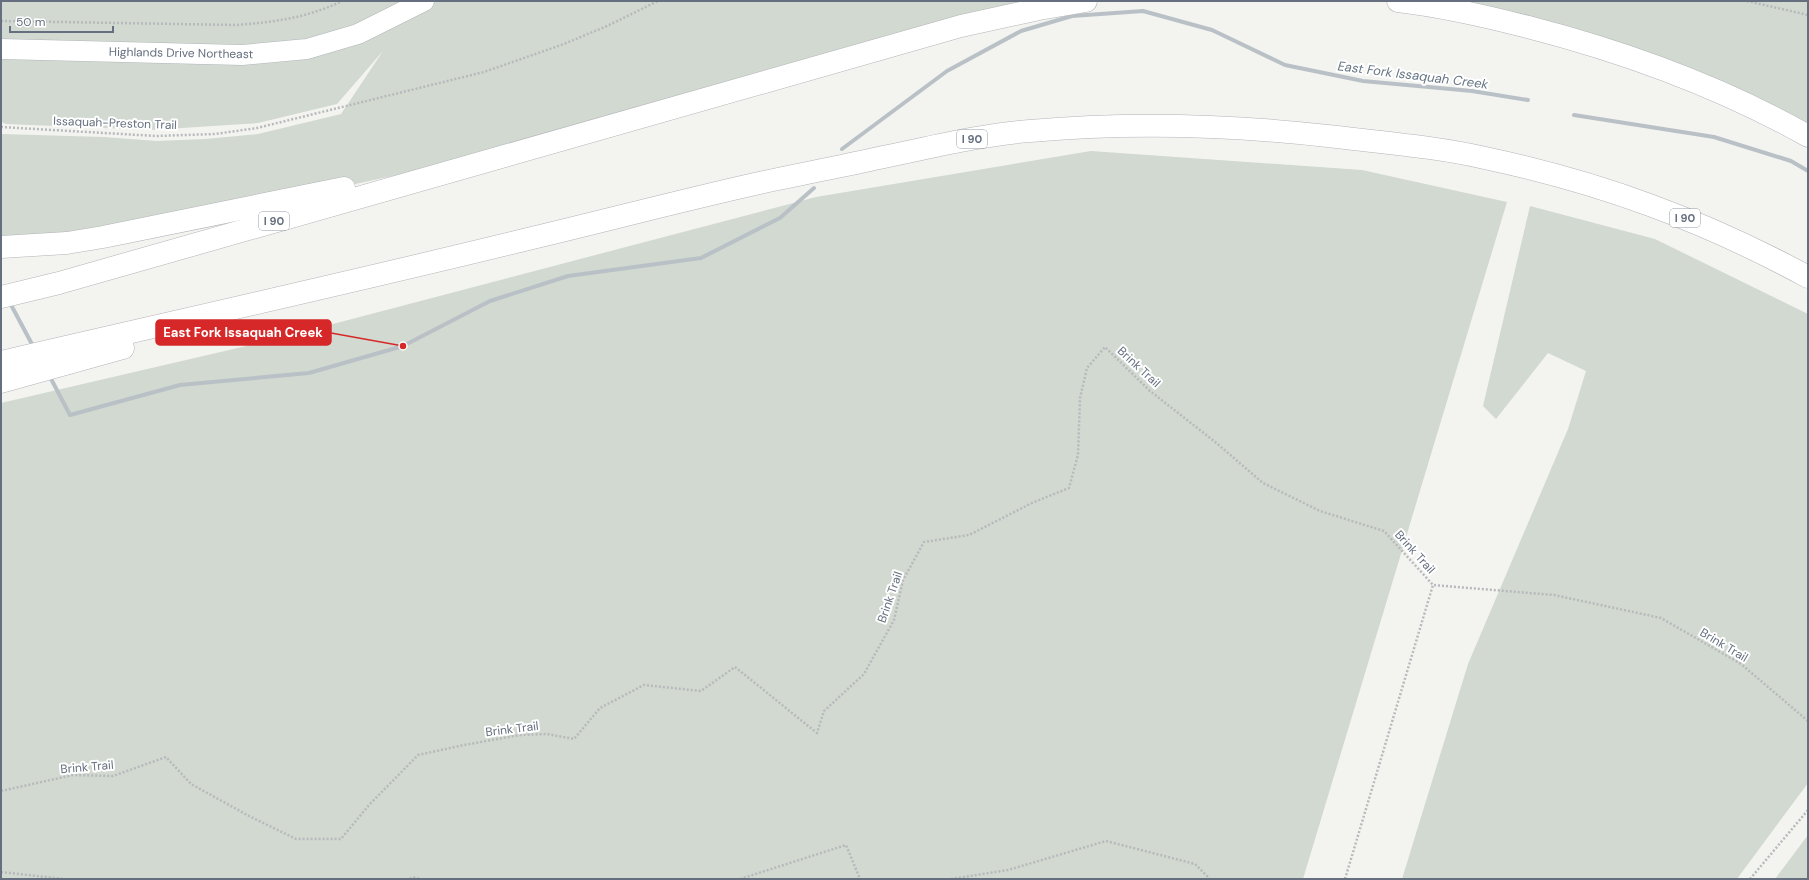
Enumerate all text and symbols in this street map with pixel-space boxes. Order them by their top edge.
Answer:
scale bar [10,8,113,34]
text: 50 m [16,14,45,30]
street label: Highlands Drive Northeast [109,44,254,62]
water label: East Fork Issaquah Creek [1337,57,1490,93]
street label: Issaquah-Preston Trail [53,113,177,133]
road number: I 90 [957,130,987,148]
road number: I 90 [1670,209,1700,227]
road number: I 90 [259,212,289,230]
callout: East Fork Issaquah Creek [156,320,331,345]
text: East Fork Issaquah Creek [163,324,323,341]
street label: Brink Trail [1114,343,1164,391]
street label: Brink Trail [1391,527,1439,577]
street label: Brink Trail [874,569,906,625]
street label: Brink Trail [1697,624,1751,666]
street label: Brink Trail [485,718,539,740]
street label: Brink Trail [60,757,114,777]

